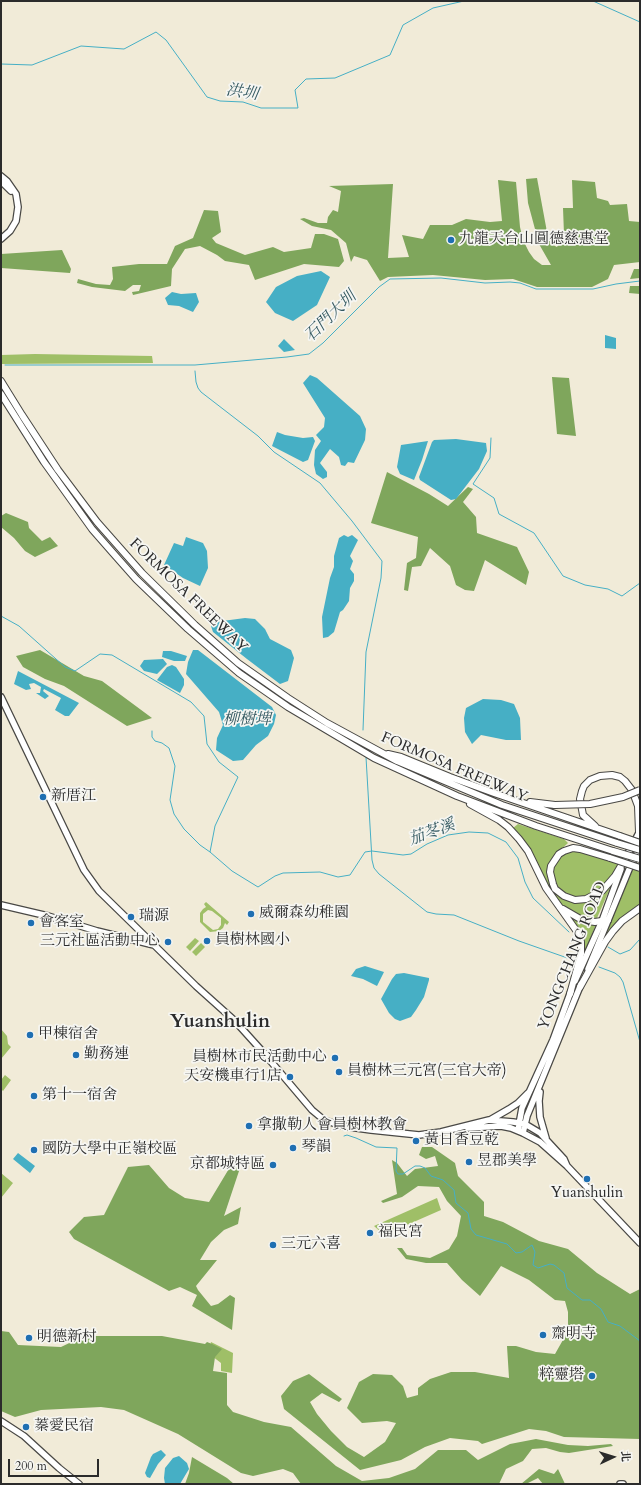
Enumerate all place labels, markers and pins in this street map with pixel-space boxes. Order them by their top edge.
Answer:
place label: 九龍天台山圓德慈惠堂 [459,231,609,249]
marker: 九龍天台山圓德慈惠堂 [446,235,456,245]
place label: 新厝江 [51,788,96,806]
marker: 新厝江 [38,792,48,802]
place label: 威爾森幼稚園 [259,905,349,923]
place label: 瑞源 [139,908,169,926]
marker: 威爾森幼稚園 [246,909,256,919]
marker: 瑞源 [126,912,136,922]
place label: 會客室 [39,914,84,932]
marker: 會客室 [26,918,36,928]
place label: 員樹林國小 [215,932,290,950]
place label: 三元社區活動中心 [40,933,160,951]
marker: 員樹林國小 [202,936,212,946]
marker: 三元社區活動中心 [163,937,173,947]
place label: 甲棟宿舍 [38,1026,98,1044]
marker: 甲棟宿舍 [25,1030,35,1040]
place label: 勤務連 [84,1046,129,1064]
place label: 員樹林市民活動中心 [192,1049,327,1067]
marker: 勤務連 [71,1050,81,1060]
marker: 員樹林市民活動中心 [330,1053,340,1063]
place label: 員樹林三元宮(三官大帝) [347,1063,507,1081]
marker: 員樹林三元宮(三官大帝) [334,1067,344,1077]
place label: 天安機車行1店 [184,1068,282,1086]
marker: 天安機車行1店 [285,1072,295,1082]
place label: 第十一宿舍 [42,1087,117,1105]
marker: 第十一宿舍 [29,1091,39,1101]
place label: 拿撒勒人會員樹林教會 [257,1117,407,1135]
marker: 拿撒勒人會員樹林教會 [244,1121,254,1131]
place label: 黃日香豆乾 [424,1132,499,1150]
marker: 黃日香豆乾 [411,1136,421,1146]
place label: 琴韻 [301,1139,331,1157]
place label: 國防大學中正嶺校區 [42,1141,177,1159]
marker: 琴韻 [288,1143,298,1153]
marker: 國防大學中正嶺校區 [29,1145,39,1155]
place label: 昱郡美學 [477,1153,537,1171]
place label: 京都城特區 [190,1156,265,1174]
marker: 昱郡美學 [464,1157,474,1167]
marker: 京都城特區 [268,1160,278,1170]
marker: Yuanshulin [582,1174,592,1184]
place label: Yuanshulin [551,1185,623,1203]
place label: 福民宮 [378,1224,423,1242]
marker: 福民宮 [365,1228,375,1238]
place label: 三元六喜 [281,1236,341,1254]
marker: 三元六喜 [268,1240,278,1250]
place label: 齋明寺 [551,1326,596,1344]
place label: 明德新村 [37,1329,97,1347]
marker: 齋明寺 [538,1330,548,1340]
marker: 明德新村 [24,1333,34,1343]
place label: 粹靈塔 [539,1367,584,1385]
marker: 粹靈塔 [587,1371,597,1381]
place label: 蓁愛民宿 [34,1418,94,1436]
marker: 蓁愛民宿 [21,1422,31,1432]

